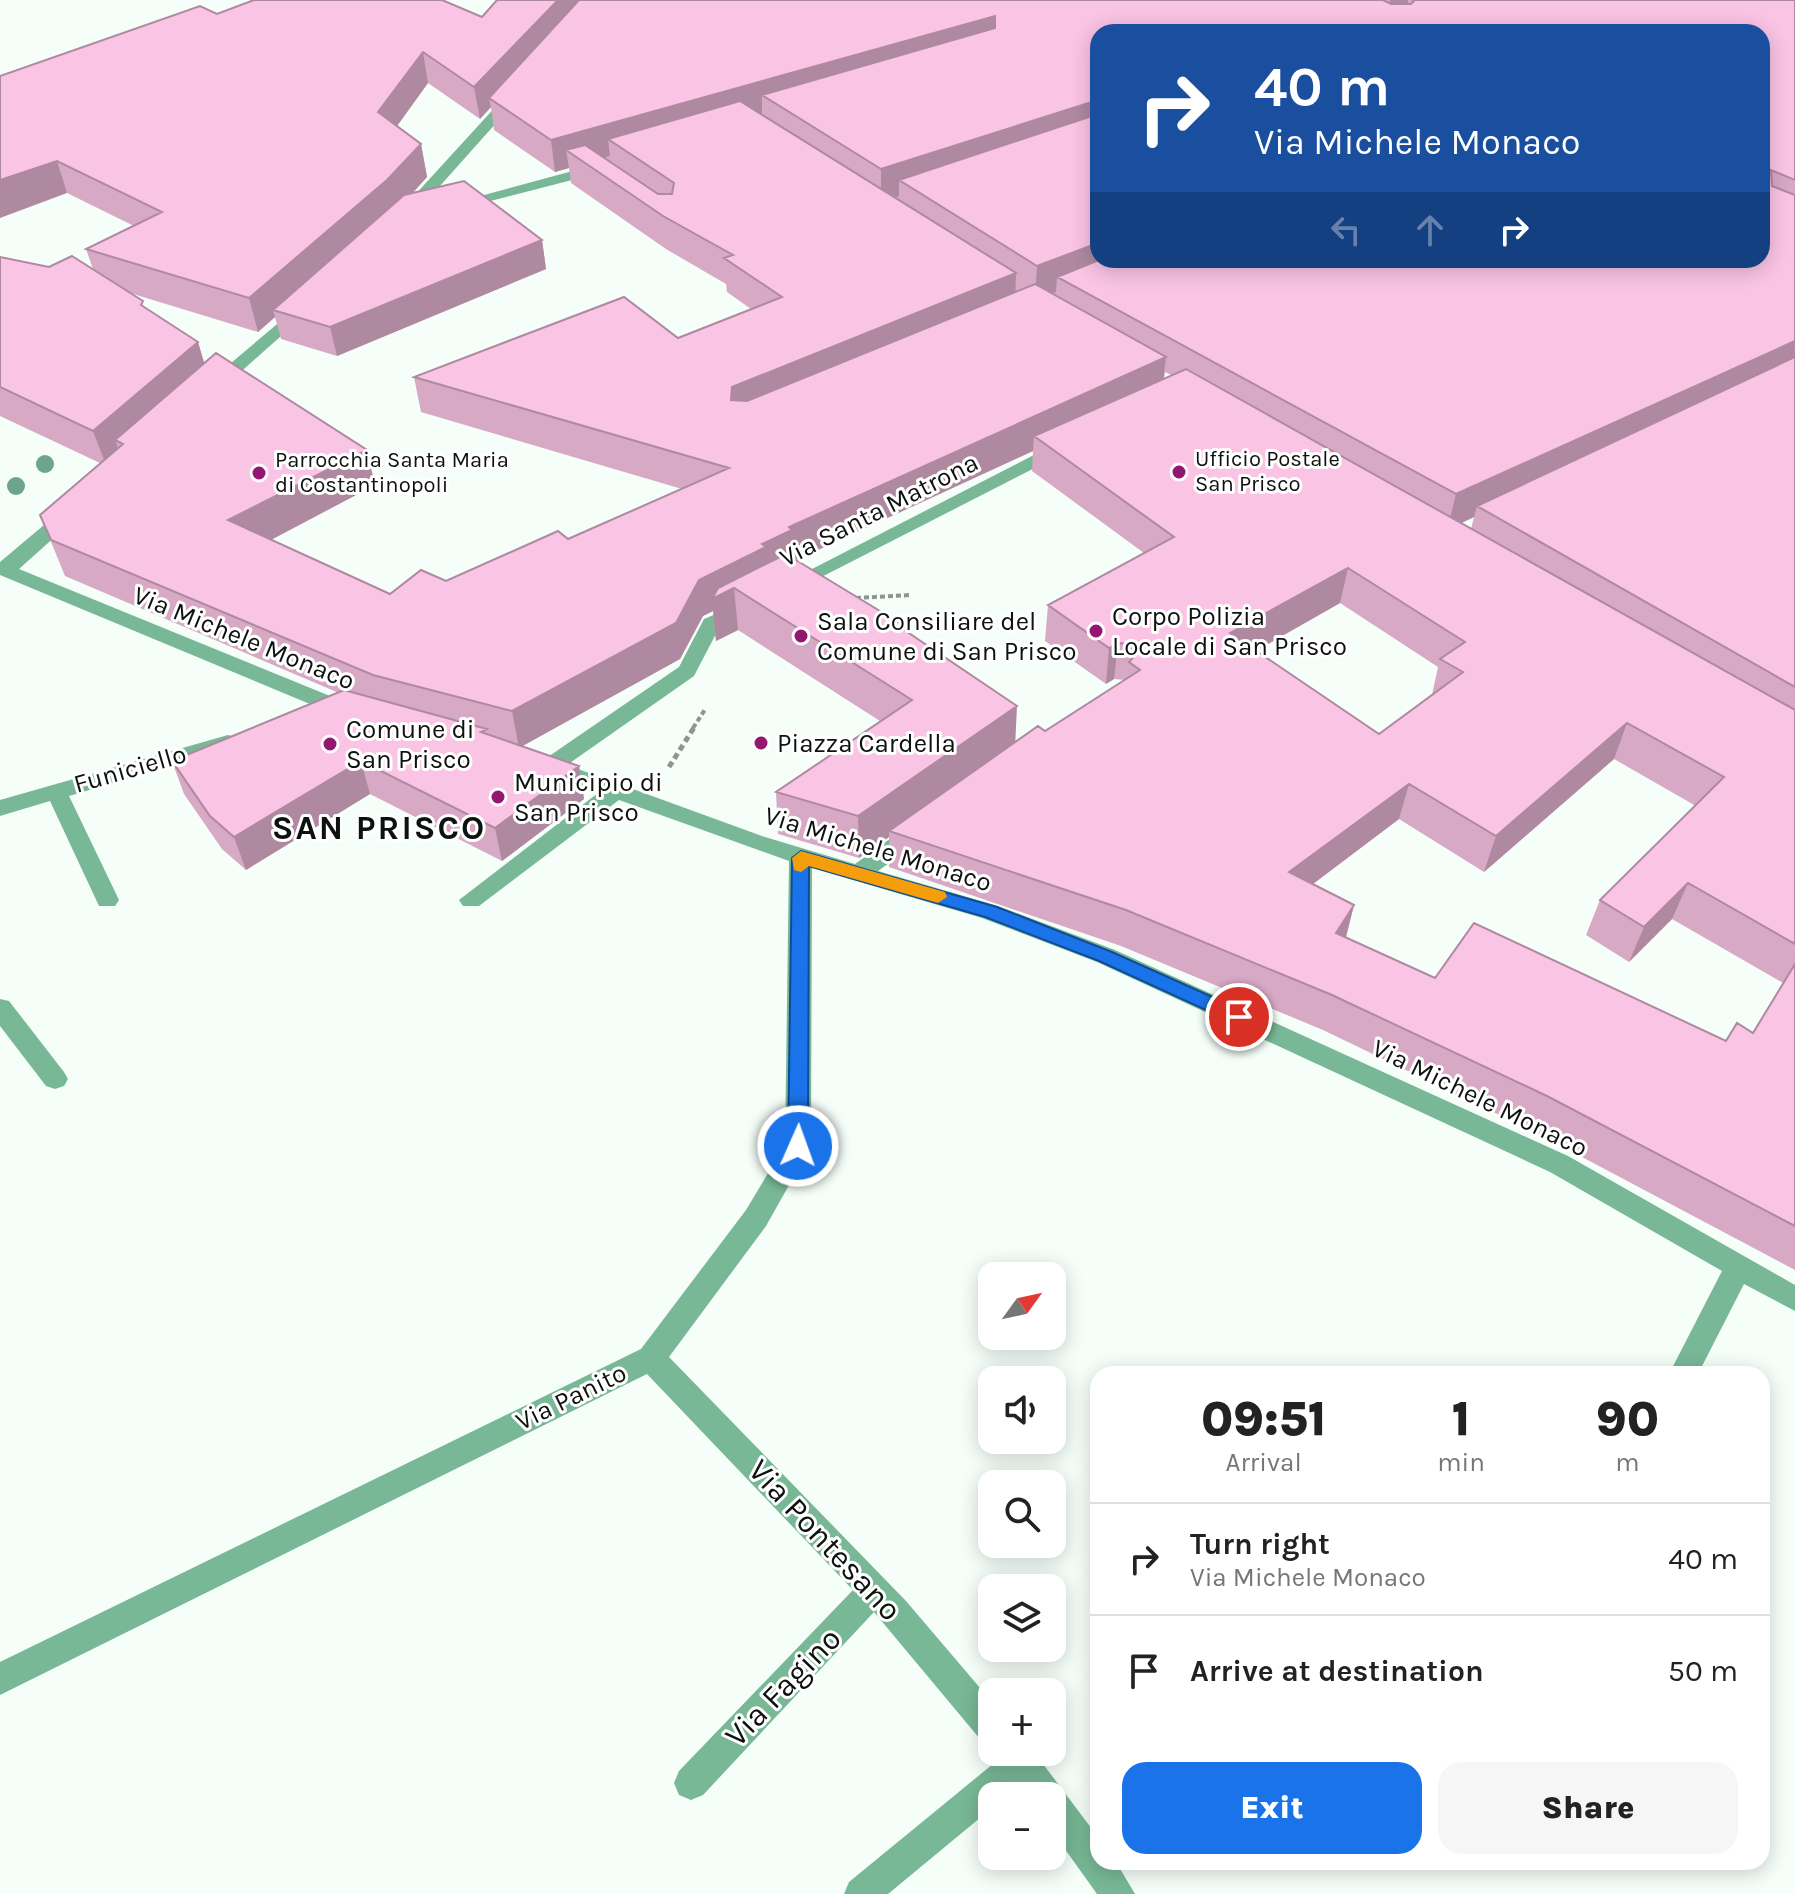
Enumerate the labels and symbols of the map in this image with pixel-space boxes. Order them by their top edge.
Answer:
place label: Ufficio Postale San Prisco [1195,446,1340,497]
place label: Parrocchia Santa Maria di Costantinopoli [275,447,509,498]
street label: Via Santa Matrona [775,447,983,573]
marker: Ufficio Postale San Prisco [1170,463,1188,481]
marker: Parrocchia Santa Maria di Costantinopoli [250,464,268,482]
street label: Via Michele Monaco [129,579,359,697]
place label: Corpo Polizia Locale di San Prisco [1112,601,1347,662]
place label: Sala Consiliare del Comune di San Prisco [817,606,1076,667]
marker: Corpo Polizia Locale di San Prisco [1087,622,1105,640]
marker: Sala Consiliare del Comune di San Prisco [792,627,810,645]
place label: Comune di San Prisco [346,714,475,775]
place label: Piazza Cardella [777,728,956,759]
marker: Piazza Cardella [752,734,770,752]
marker: Comune di San Prisco [321,735,339,753]
street label: Funiciello [70,738,190,800]
place label: Municipio di San Prisco [514,767,663,828]
marker: Municipio di San Prisco [489,788,507,806]
street label: Via Michele Monaco [761,800,995,898]
district label: SAN PRISCO [272,808,486,848]
pin [1205,983,1273,1051]
street label: Via Michele Monaco [1367,1032,1593,1164]
position arrow [756,1104,840,1188]
north arrow [978,1262,1066,1350]
street label: Via Panito [511,1357,631,1437]
street label: Via Pontesano [741,1452,909,1628]
street label: Via Fagino [717,1620,849,1754]

